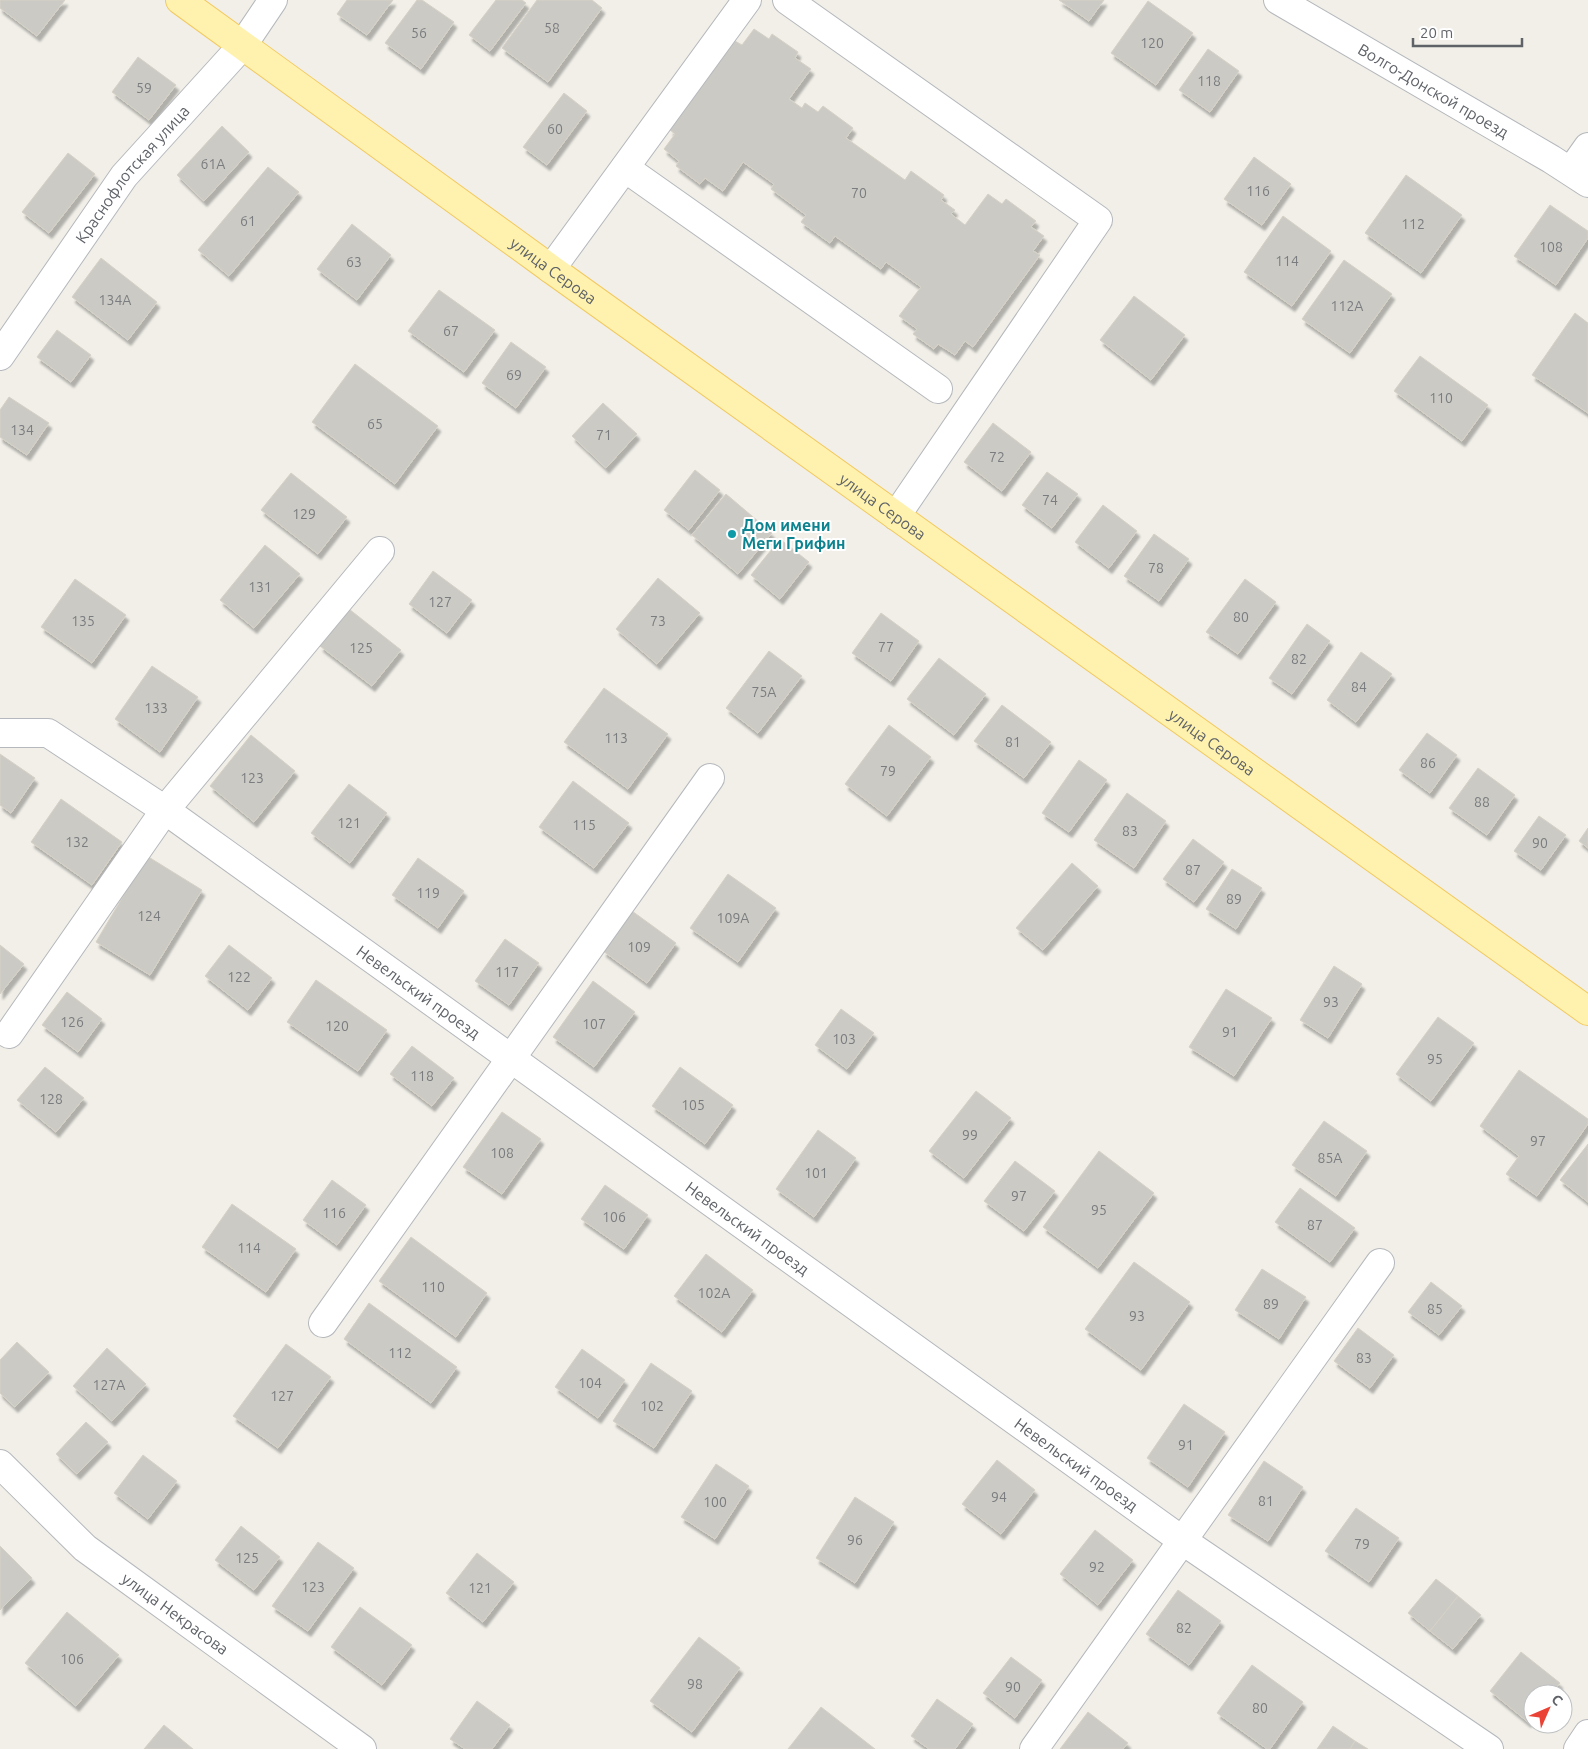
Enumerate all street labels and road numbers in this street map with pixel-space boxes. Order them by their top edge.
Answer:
street label: Волго-Донской проезд [1355,40,1512,141]
street label: Краснофлотская улица [72,102,193,246]
street label: улица Серова [507,233,600,308]
street label: улица Серова [836,469,929,543]
street label: улица Серова [1165,705,1259,779]
street label: Невельский проезд [353,942,484,1042]
street label: Невельский проезд [682,1178,813,1279]
street label: Невельский проезд [1011,1414,1141,1515]
street label: улица Некрасова [118,1569,232,1658]

